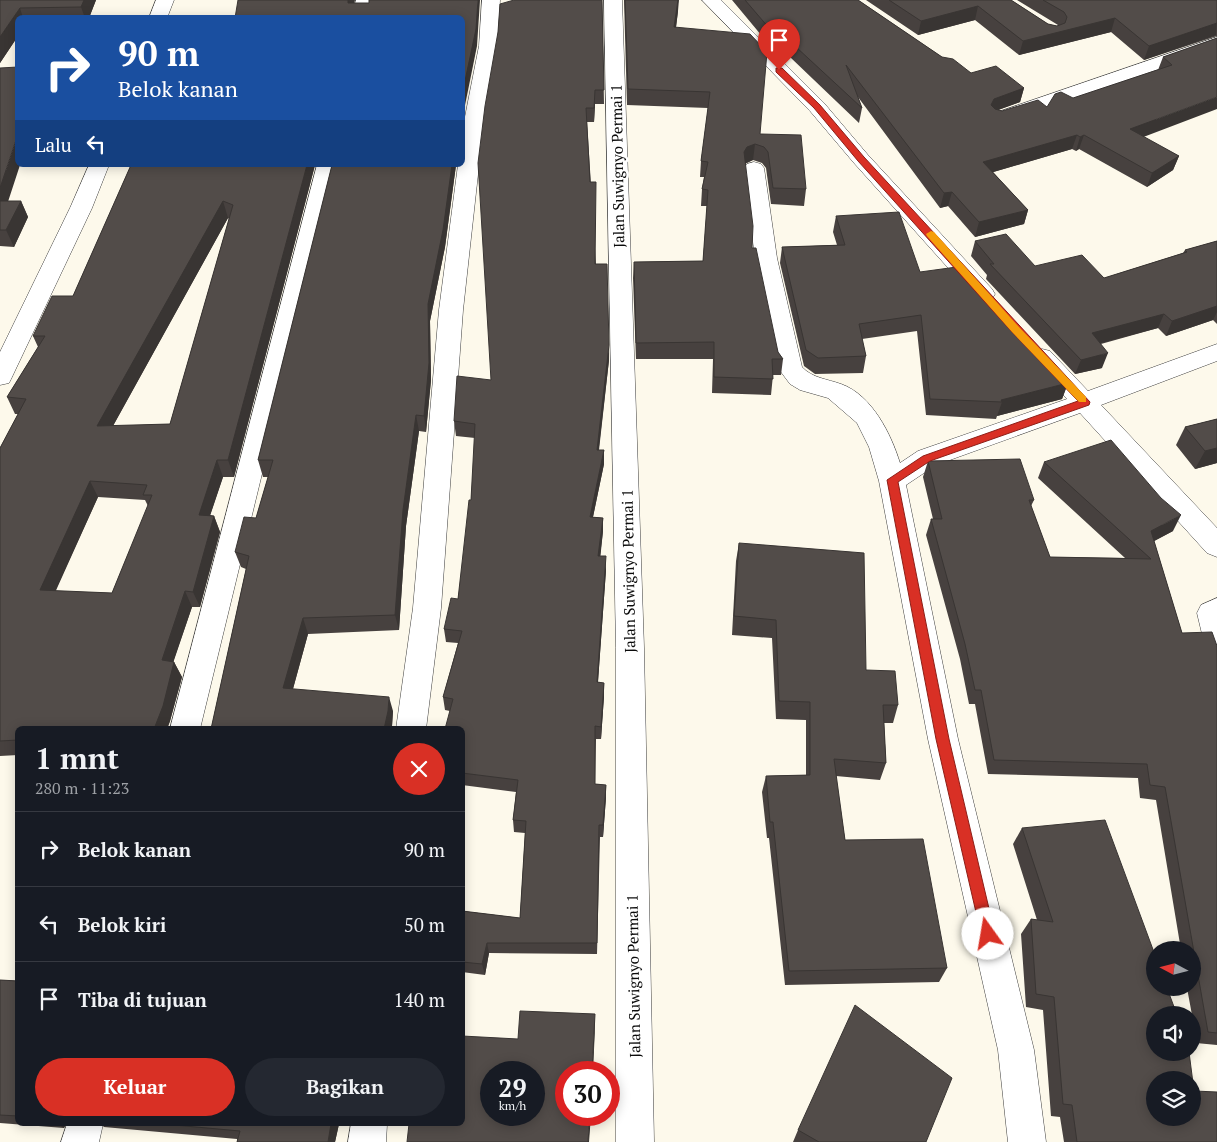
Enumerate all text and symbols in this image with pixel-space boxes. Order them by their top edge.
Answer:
pin [758,19,800,70]
icon: arrive [765,26,793,54]
text: 90 m [118,30,199,76]
icon: right [35,35,100,100]
text: Belok kanan [118,74,238,103]
street label: Jalan Suwignyo Permai 1 [606,84,628,248]
icon: left [82,130,110,158]
text: Lalu [35,132,72,157]
street label: Jalan Suwignyo Permai 1 [617,489,639,653]
text: 1 mnt [35,738,119,778]
button: close [393,743,445,795]
text: 280 m · 11:23 [35,777,129,799]
icon: right [35,835,63,863]
text: Belok kanan [78,837,191,862]
text: 90 m [404,837,445,862]
street label: Jalan Suwignyo Permai 1 [622,894,644,1058]
position arrow [961,907,1013,959]
icon: left [35,910,63,938]
text: Belok kiri [78,912,166,937]
text: 50 m [404,912,445,937]
north arrow [1146,941,1201,996]
map controls [1146,941,1201,1126]
icon: arrive [35,985,63,1013]
text: Tiba di tujuan [78,987,207,1012]
text: 140 m [394,987,445,1012]
button: sound [1146,1006,1201,1061]
button: Keluar [35,1058,235,1116]
button: Bagikan [245,1058,445,1116]
speed limit sign: 30 [555,1061,620,1126]
text: 29 [498,1071,527,1104]
button: layers [1146,1071,1201,1126]
text: km/h [499,1098,526,1113]

